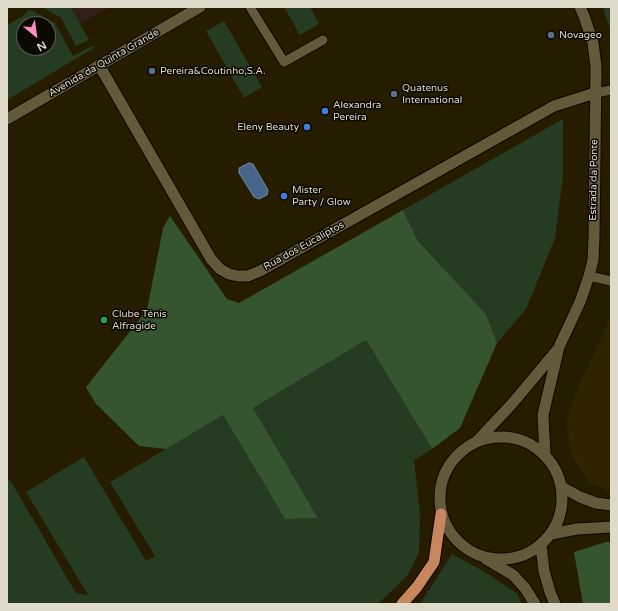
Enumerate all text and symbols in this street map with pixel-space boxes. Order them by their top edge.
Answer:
north arrow [16,16,56,56]
street label: Avenida da Quinta Grande [47,26,161,100]
place label: Novageo [559,29,602,41]
marker: Novageo [546,30,556,40]
text: N [35,38,49,54]
place label: Pereira&Coutinho,S.A. [160,65,266,77]
marker: Pereira&Coutinho,S.A. [147,66,157,76]
place label: Quatenus International [402,82,462,106]
marker: Quatenus International [389,89,399,99]
place label: Alexandra Pereira [333,99,381,122]
marker: Alexandra Pereira [320,106,330,116]
place label: Eleny Beauty [237,121,299,133]
marker: Eleny Beauty [302,122,312,132]
street label: Estrada da Ponte [587,139,601,221]
place label: Mister Party / Glow [292,184,351,208]
marker: Mister Party / Glow [279,191,289,201]
street label: Rua dos Eucaliptos [262,219,346,273]
place label: Clube Ténis Alfragide [112,308,167,332]
marker: Clube Ténis Alfragide [99,315,109,325]

